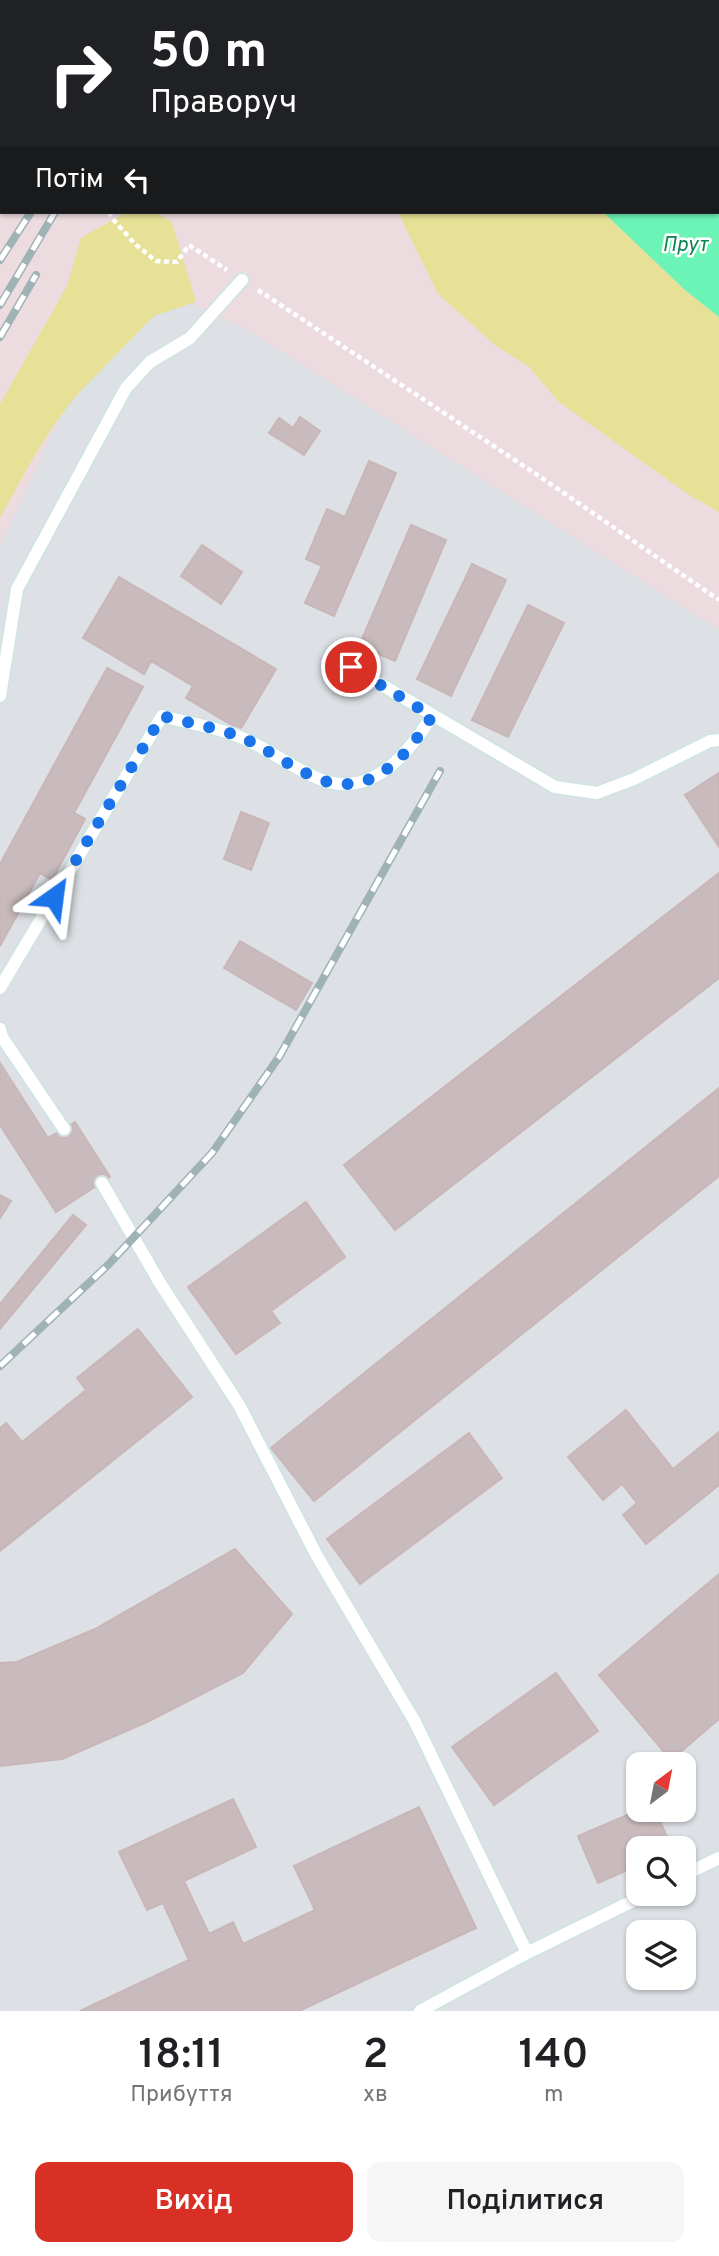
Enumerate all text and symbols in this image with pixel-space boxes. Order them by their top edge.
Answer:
text: 50 m [150,23,267,85]
icon: right [35,28,126,119]
text: Праворуч [150,84,297,124]
icon: left [118,161,156,199]
text: Потім [35,164,104,197]
water label: Прут [662,232,710,259]
pin [321,637,381,697]
icon: arrive [332,648,370,686]
position arrow [17,860,91,934]
north arrow [626,1752,696,1822]
map controls [626,1752,696,1990]
button: search [626,1836,696,1906]
button: layers [626,1920,696,1990]
text: 18:11 [139,2030,224,2083]
text: 2 [363,2030,388,2083]
text: 140 [519,2030,589,2083]
text: Прибуття [130,2081,232,2110]
text: хв [363,2081,388,2110]
text: m [544,2081,563,2110]
button: Вихід [35,2162,353,2242]
button: Поділитися [367,2162,684,2242]

